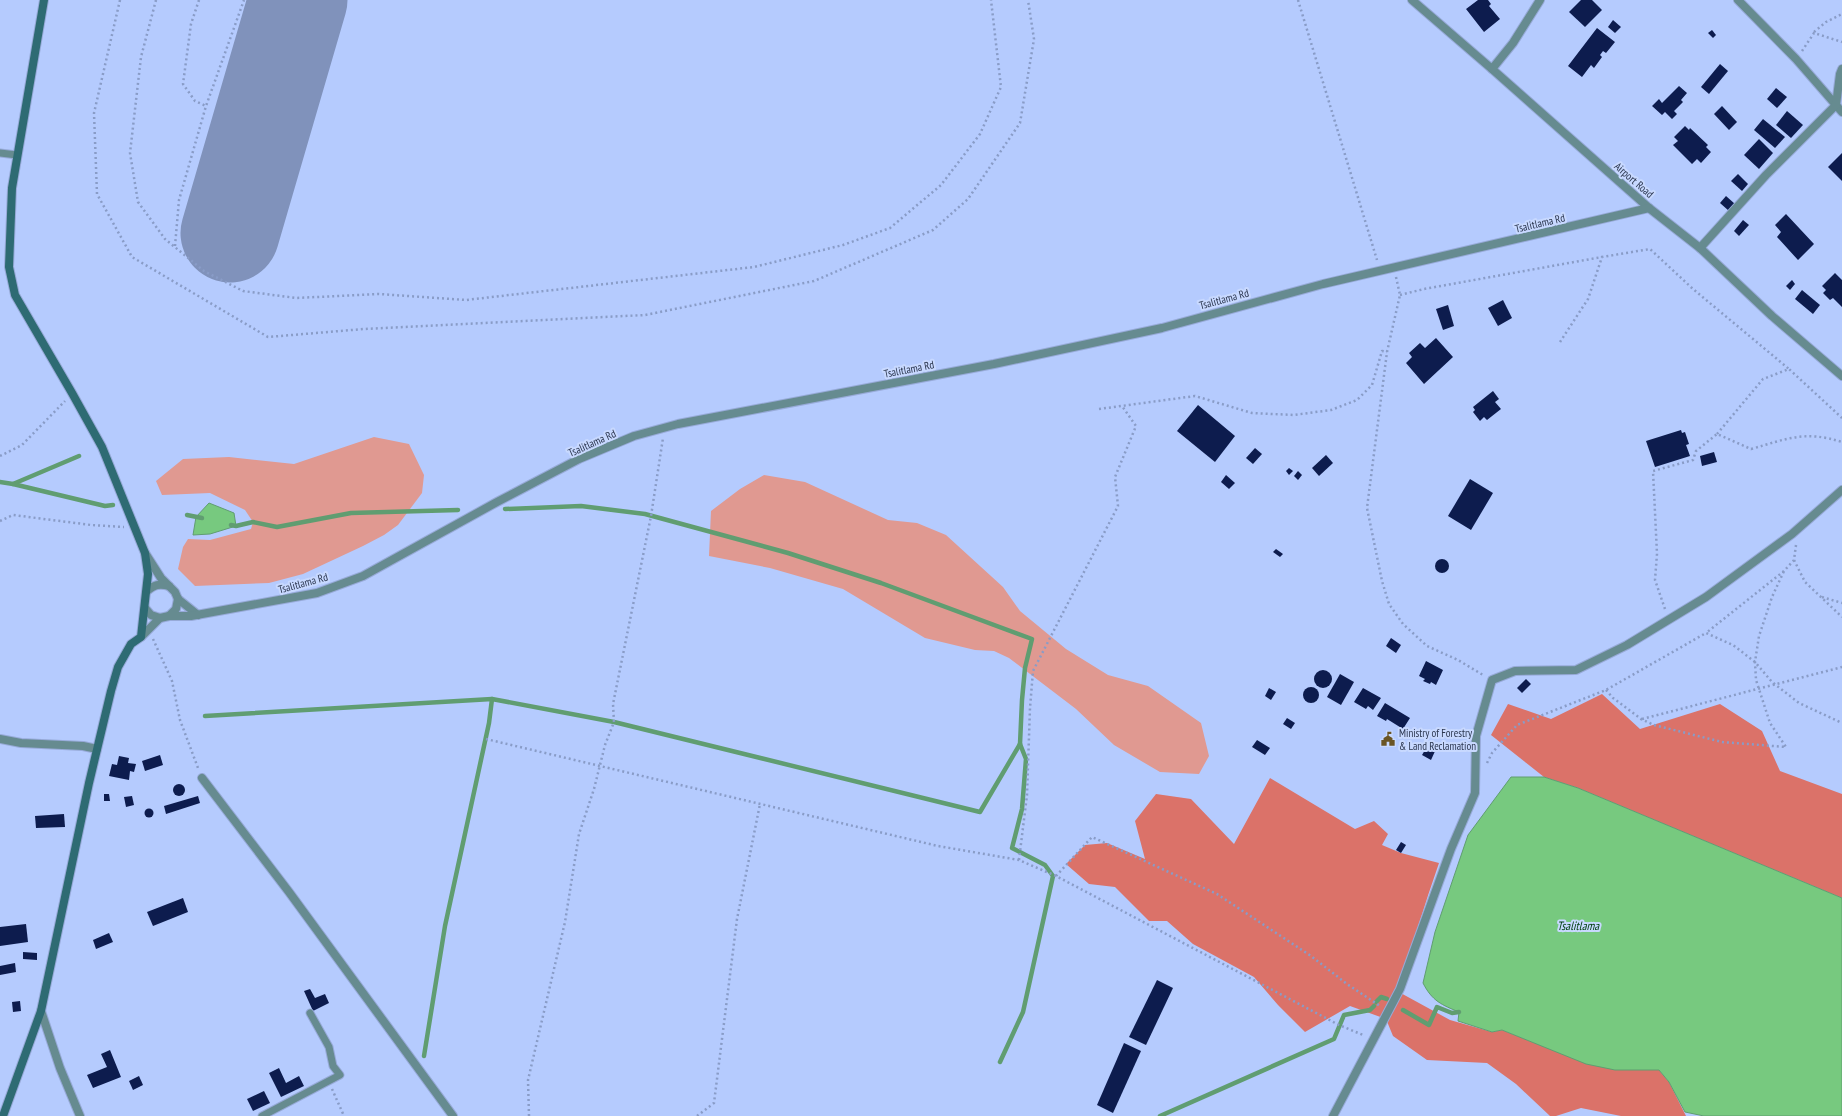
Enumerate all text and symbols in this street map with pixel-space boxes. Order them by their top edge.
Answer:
street label: Airport Road [1611,159,1657,201]
street label: Tsalitlama Rd [1514,210,1567,236]
street label: Tsalitlama Rd [1198,286,1251,312]
street label: Tsalitlama Rd [883,357,936,381]
street label: Tsalitlama Rd [566,426,618,460]
street label: Tsalitlama Rd [277,570,330,596]
place label: Ministry of Forestry & Land Reclamation [1399,726,1476,753]
public building icon: Ministry of Forestry & Land Reclamation [1380,731,1396,747]
water label: Tsalitlama [1557,918,1600,933]

